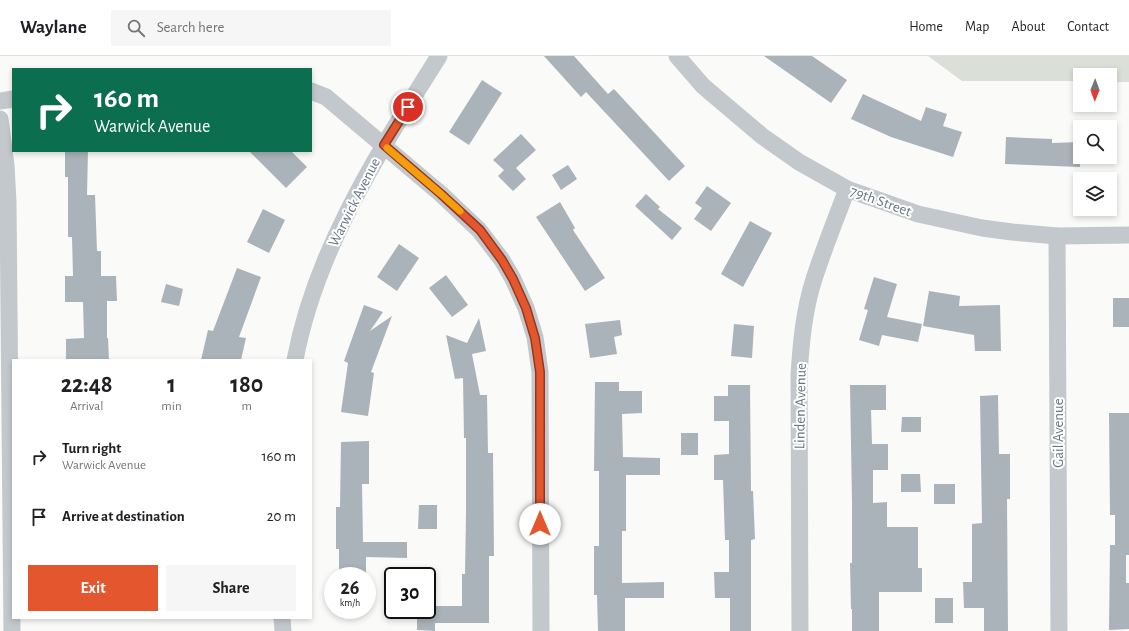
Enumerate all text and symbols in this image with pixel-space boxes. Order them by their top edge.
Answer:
search box [111,10,391,46]
icon: search [125,17,147,39]
text: Waylane [20,18,87,37]
text: Search here [157,20,224,35]
text: Home [909,20,943,34]
text: Map [965,20,989,34]
text: About [1011,20,1045,34]
text: Contact [1067,20,1109,34]
north arrow [1073,68,1117,112]
map controls [1073,68,1117,216]
icon: right [28,84,80,136]
text: 160 m [94,85,159,113]
pin [391,90,425,124]
icon: arrive [397,96,419,118]
text: Warwick Avenue [94,118,210,136]
button: search [1073,120,1117,164]
street label: Warwick Avenue [326,156,383,249]
button: layers [1073,172,1117,216]
street label: 79th Street [848,184,914,219]
street label: Linden Avenue [792,363,809,449]
text: 22:48 [61,373,113,397]
text: 1 [167,373,176,397]
text: 180 [230,373,263,397]
street label: Gail Avenue [1051,398,1066,468]
text: Arrival [70,400,103,413]
text: min [161,400,182,413]
text: m [242,400,252,413]
text: Turn right [62,441,121,456]
icon: right [28,446,50,468]
text: 160 m [261,449,296,464]
text: Warwick Avenue [62,459,146,472]
position arrow [519,503,561,545]
icon: arrive [28,506,50,528]
text: Arrive at destination [62,509,185,524]
text: 20 m [267,509,296,524]
button: Exit [28,565,158,611]
button: Share [166,565,296,611]
speed limit sign: 30 [384,567,436,619]
text: 26 [340,578,360,598]
text: km/h [340,598,360,608]

